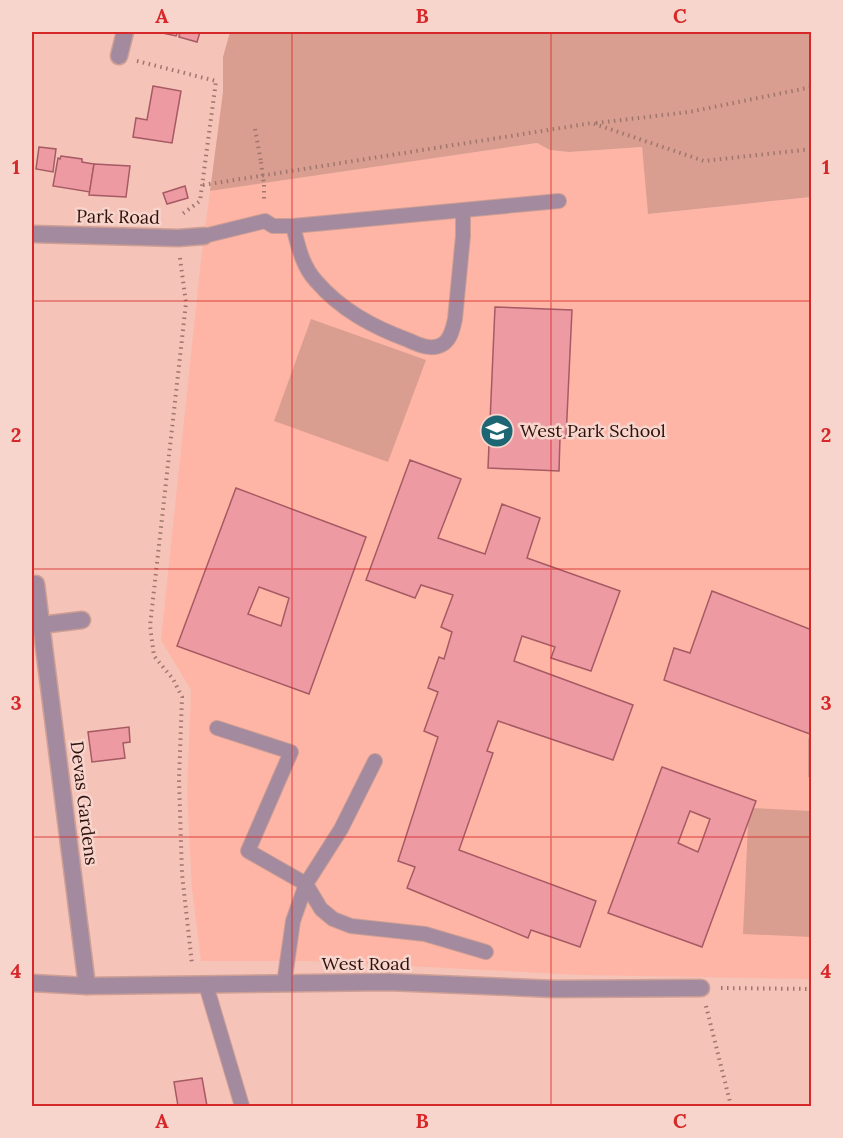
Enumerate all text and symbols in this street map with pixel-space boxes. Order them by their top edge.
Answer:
text: A [155,3,169,28]
text: B [415,3,429,28]
text: C [673,3,687,28]
text: 1 [12,154,20,179]
text: 1 [822,154,830,179]
street label: Park Road [76,204,160,229]
school or university icon: West Park School [479,413,515,449]
place label: West Park School [520,419,666,442]
text: 2 [11,422,21,447]
text: 2 [821,422,831,447]
text: 3 [10,690,22,715]
text: 3 [820,690,832,715]
street label: Devas Gardens [65,740,104,866]
street label: West Road [322,952,411,975]
text: 4 [11,958,22,983]
text: 4 [821,958,832,983]
text: A [155,1108,169,1133]
text: B [415,1108,429,1133]
text: C [673,1108,687,1133]

